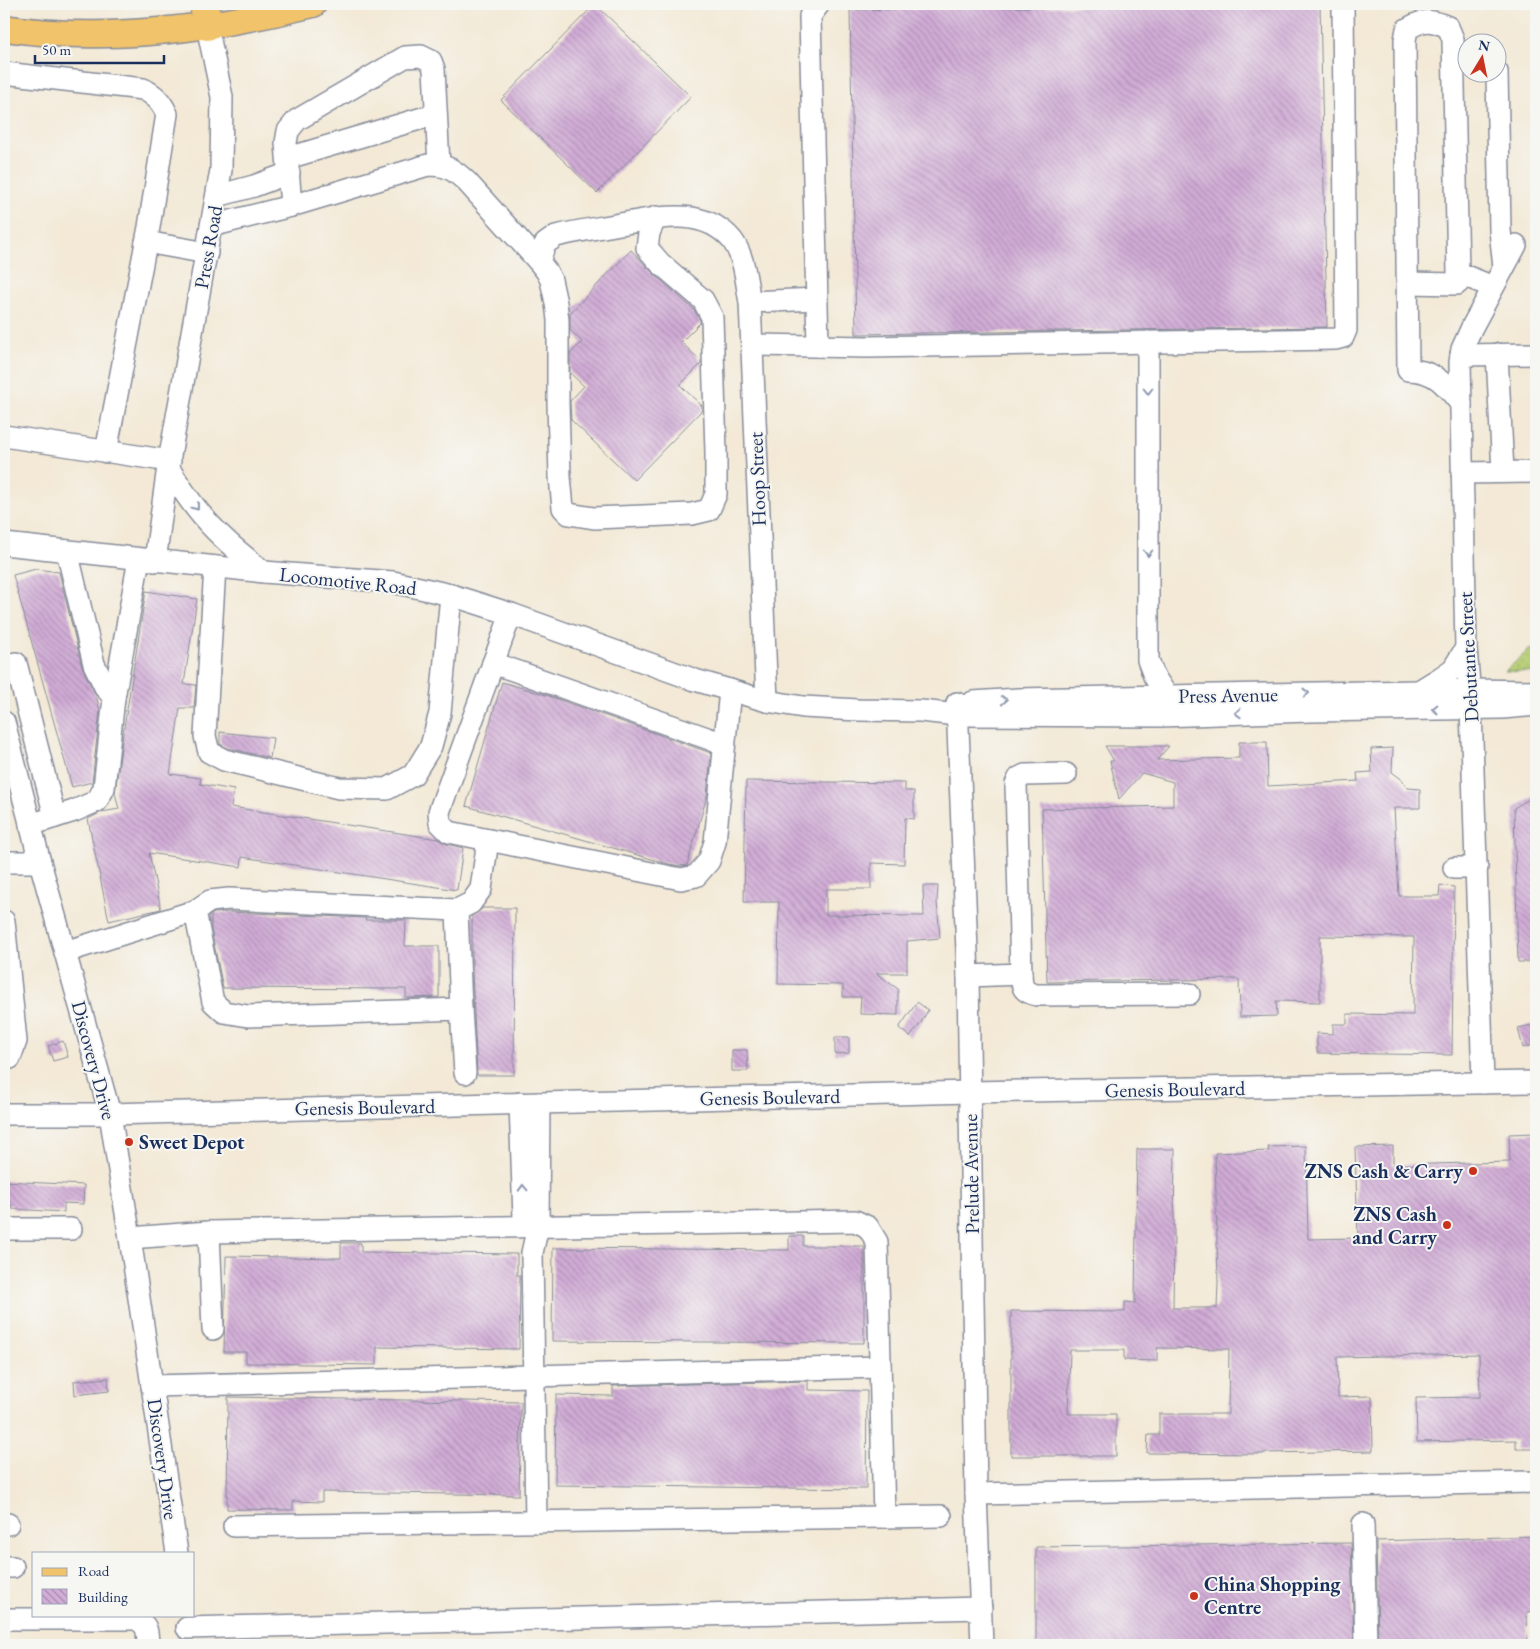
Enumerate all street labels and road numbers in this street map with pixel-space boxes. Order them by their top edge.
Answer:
street label: Press Road [188,202,228,291]
street label: Hoop Street [742,431,772,527]
street label: Locomotive Road [278,561,419,601]
street label: Debutante Street [1452,590,1484,723]
street label: Press Avenue [1178,681,1278,709]
street label: Discovery Drive [66,998,122,1122]
street label: Genesis Boulevard [1104,1075,1246,1103]
street label: Genesis Boulevard [699,1083,841,1111]
street label: Genesis Boulevard [294,1093,436,1121]
street label: Prelude Avenue [957,1113,985,1234]
street label: Discovery Drive [142,1397,184,1521]

